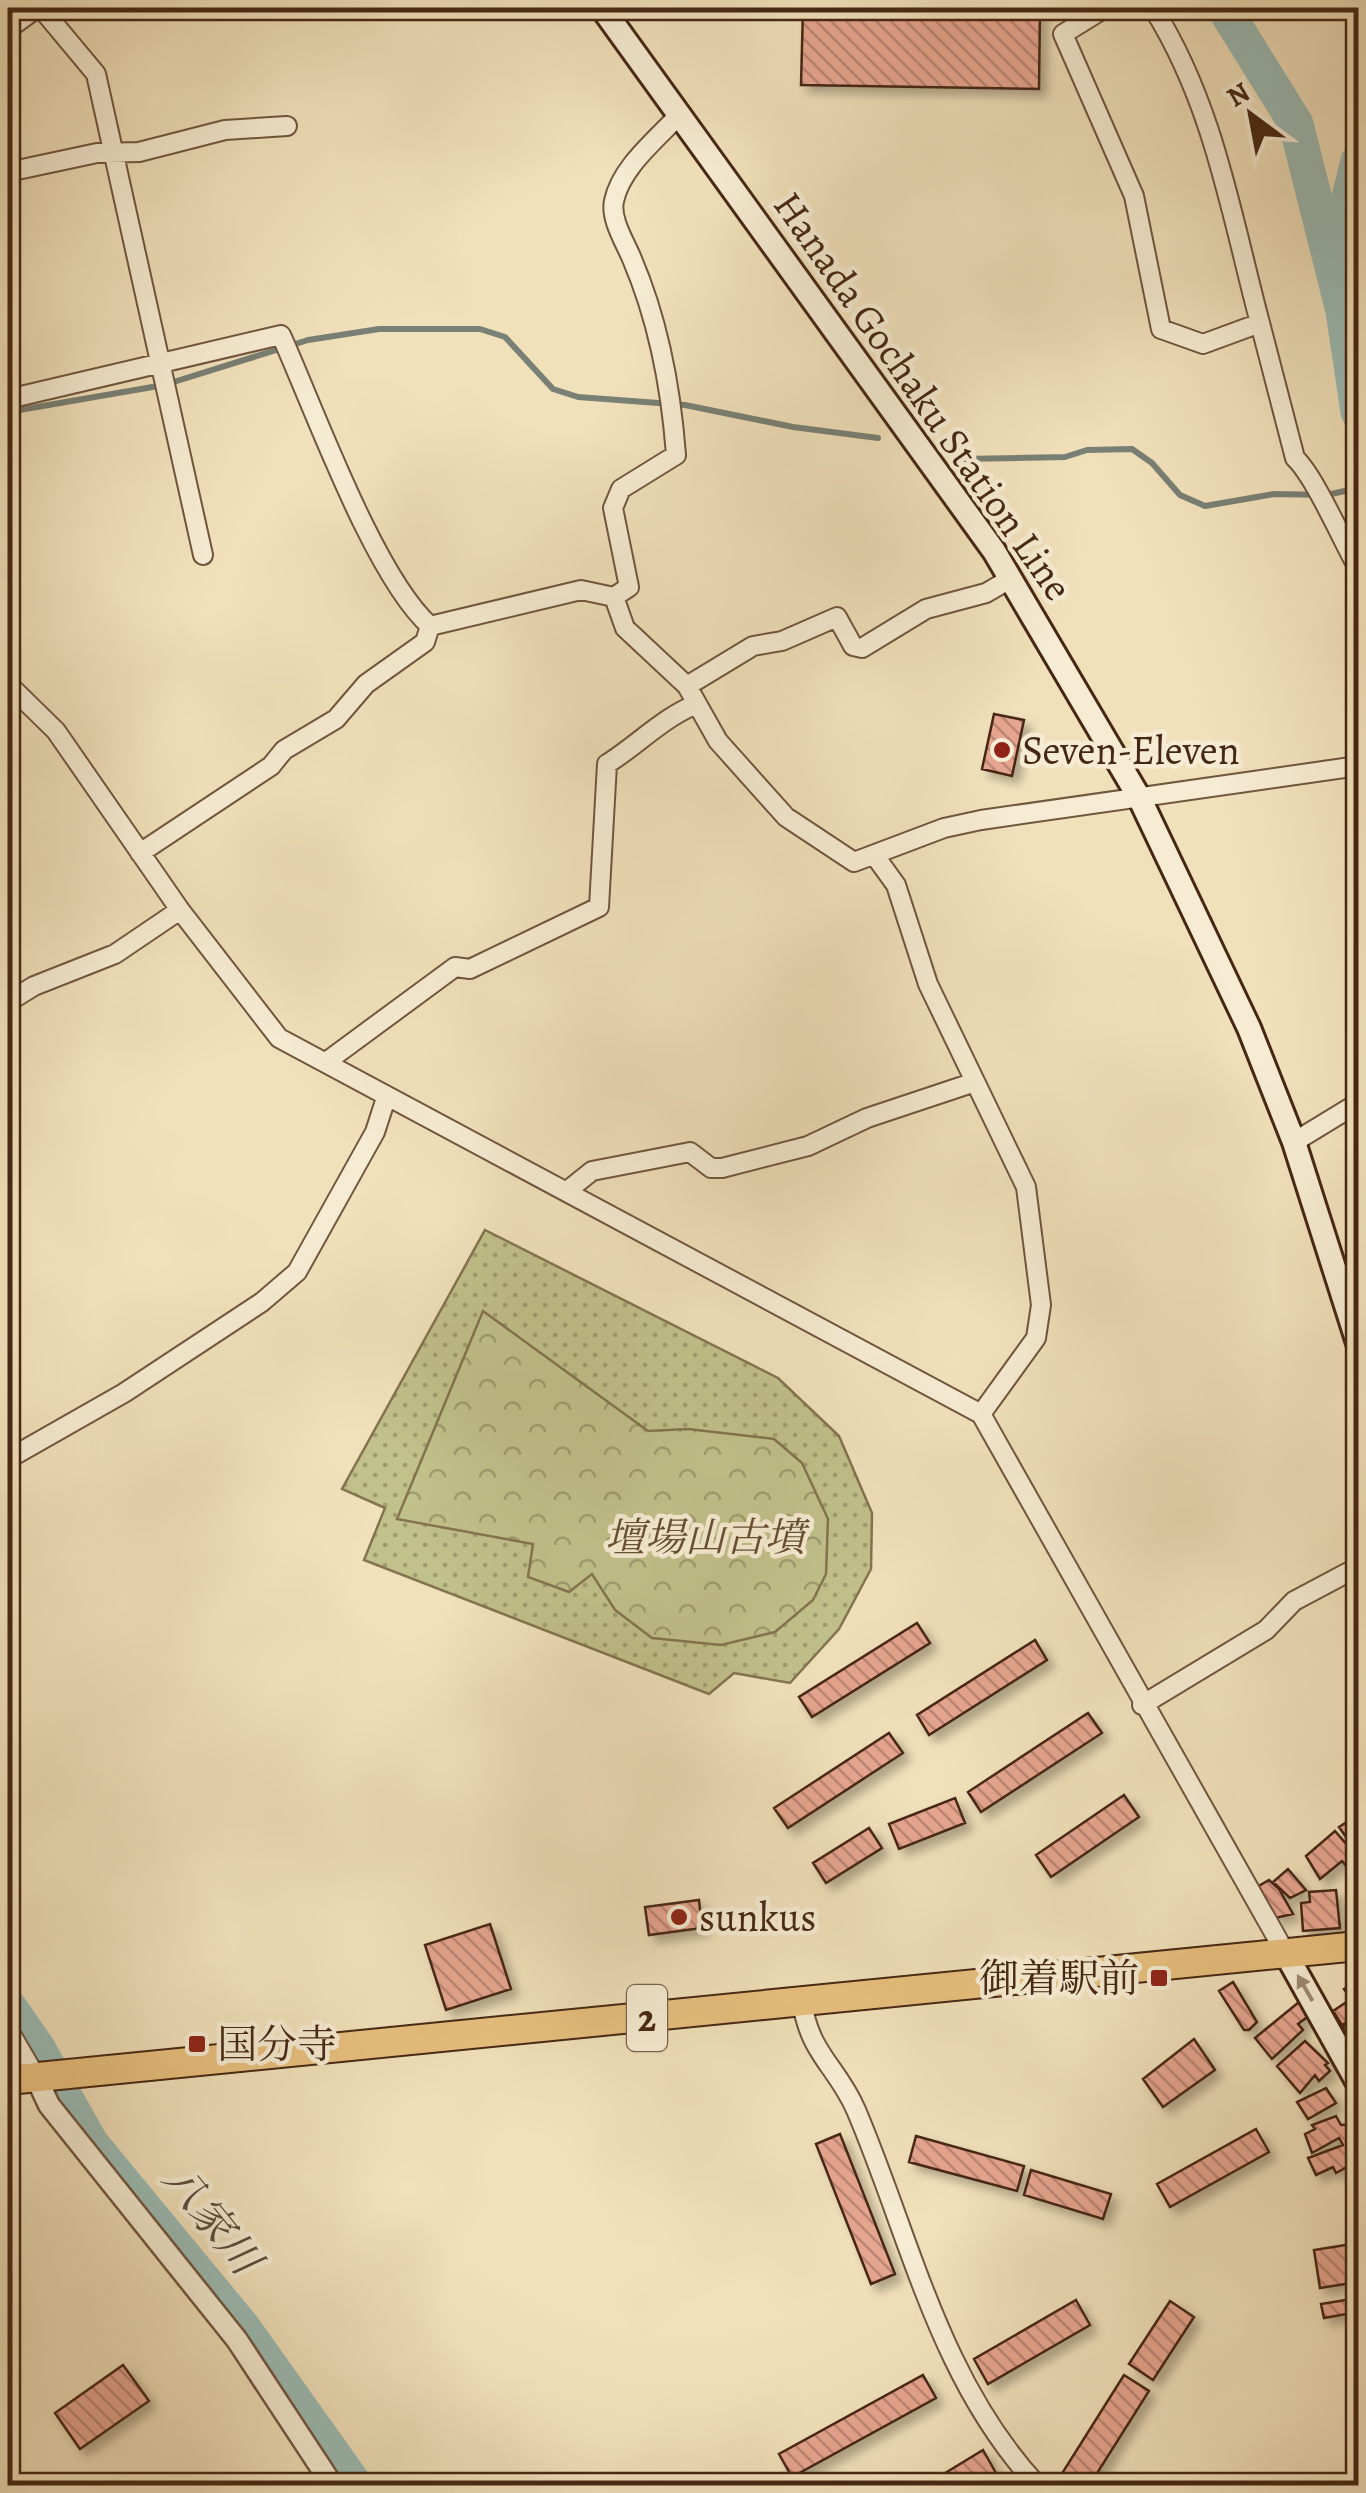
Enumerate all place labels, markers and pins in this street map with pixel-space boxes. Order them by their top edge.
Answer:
place label: Seven-Eleven [1022,723,1240,778]
marker: Seven-Eleven [991,739,1013,761]
place label: sunkus [699,1890,816,1945]
marker: sunkus [668,1906,690,1928]
place label: 御着駅前 [979,1951,1139,2006]
marker: 御着駅前 [1148,1967,1170,1989]
place label: 国分寺 [217,2017,337,2072]
marker: 国分寺 [186,2033,208,2055]

